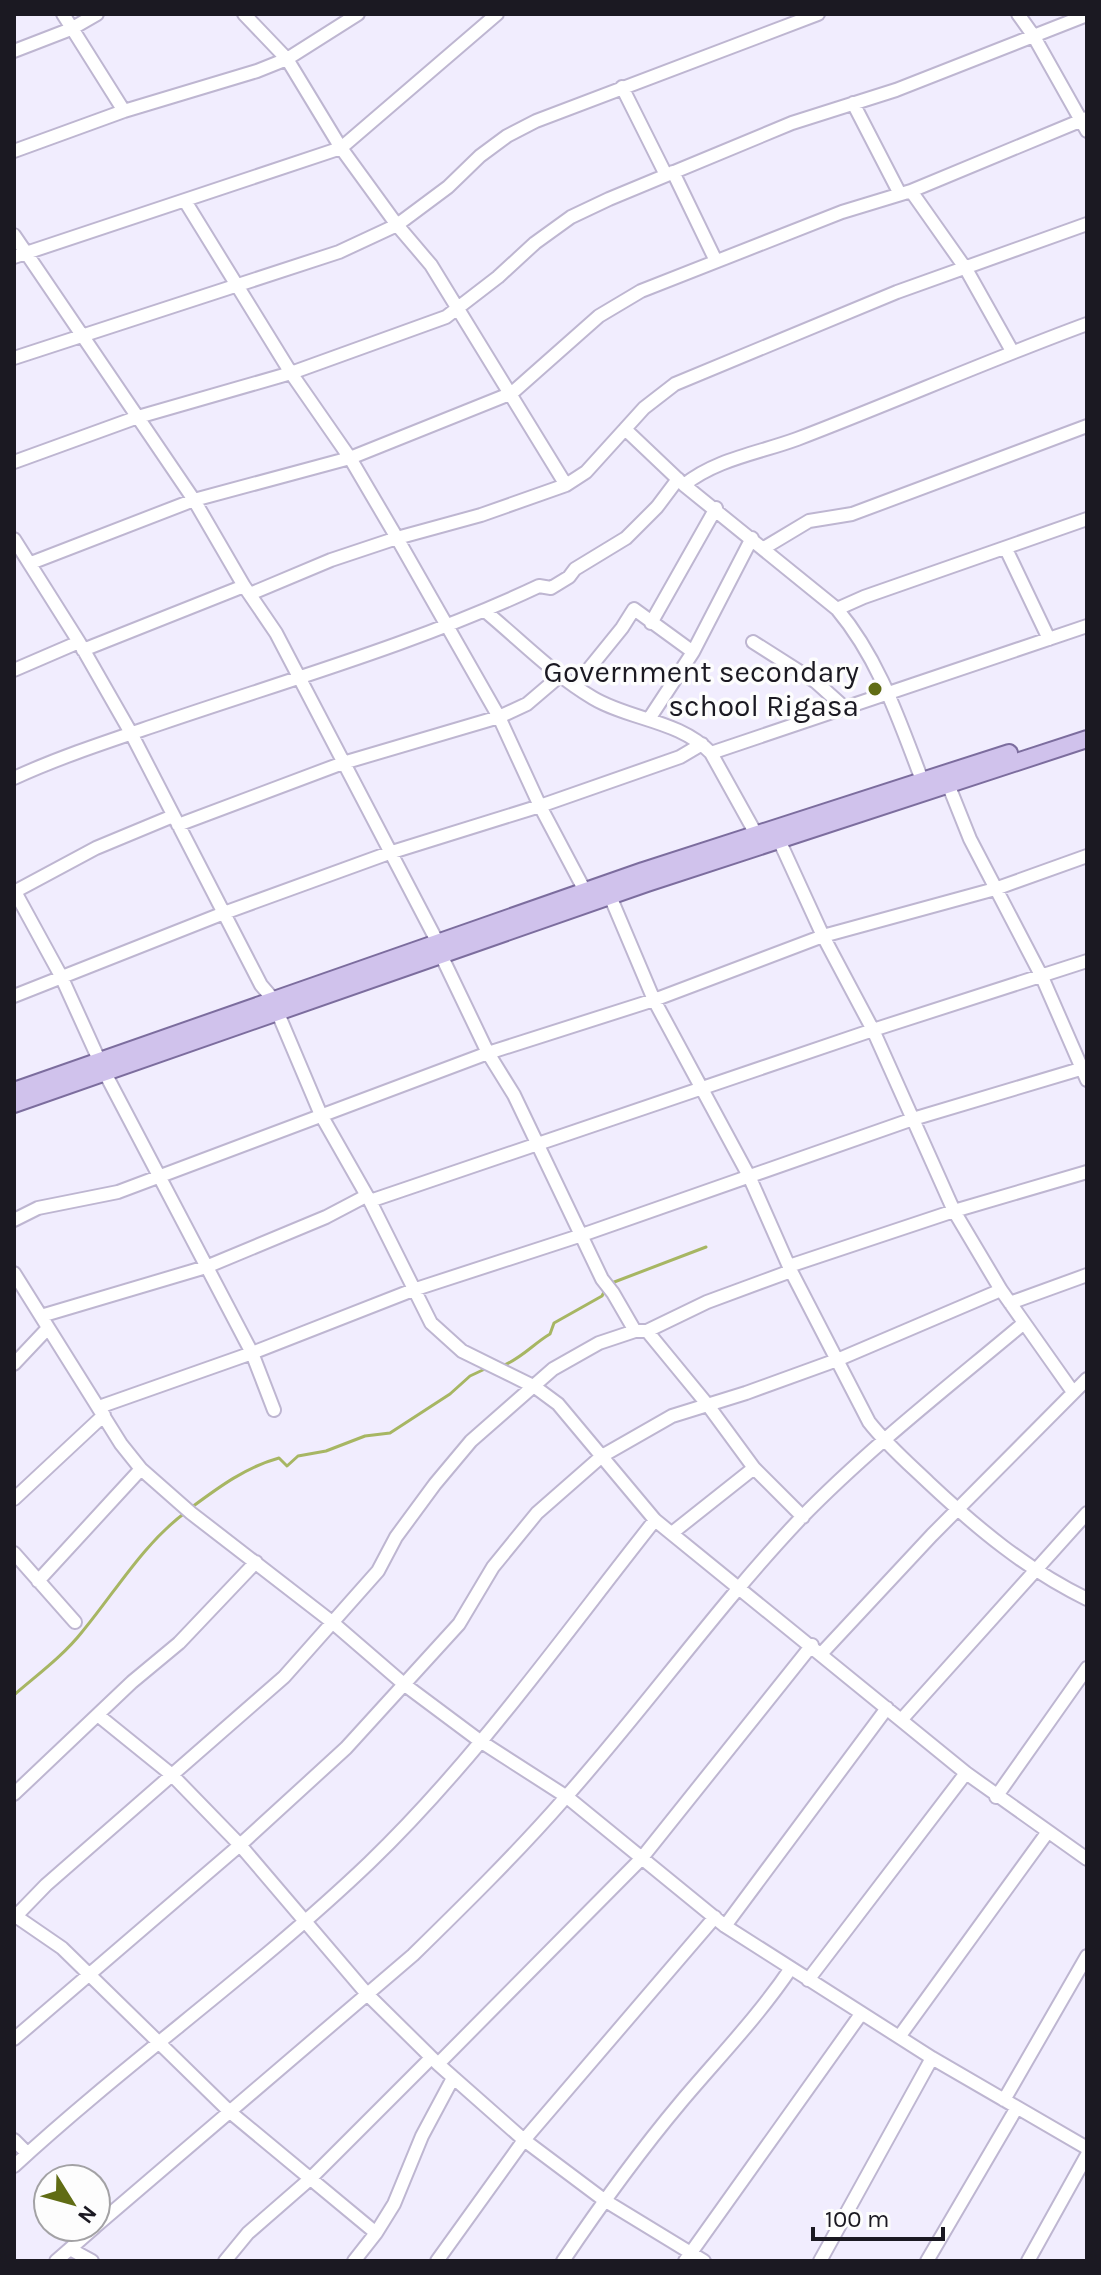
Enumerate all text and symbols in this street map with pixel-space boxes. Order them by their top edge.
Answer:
place label: Government secondary school Rigasa [544,654,859,724]
marker: Government secondary school Rigasa [866,680,884,698]
north arrow [32,2163,112,2243]
scale bar [813,2191,943,2241]
text: N [72,2200,102,2229]
text: 100 m [825,2205,890,2233]

